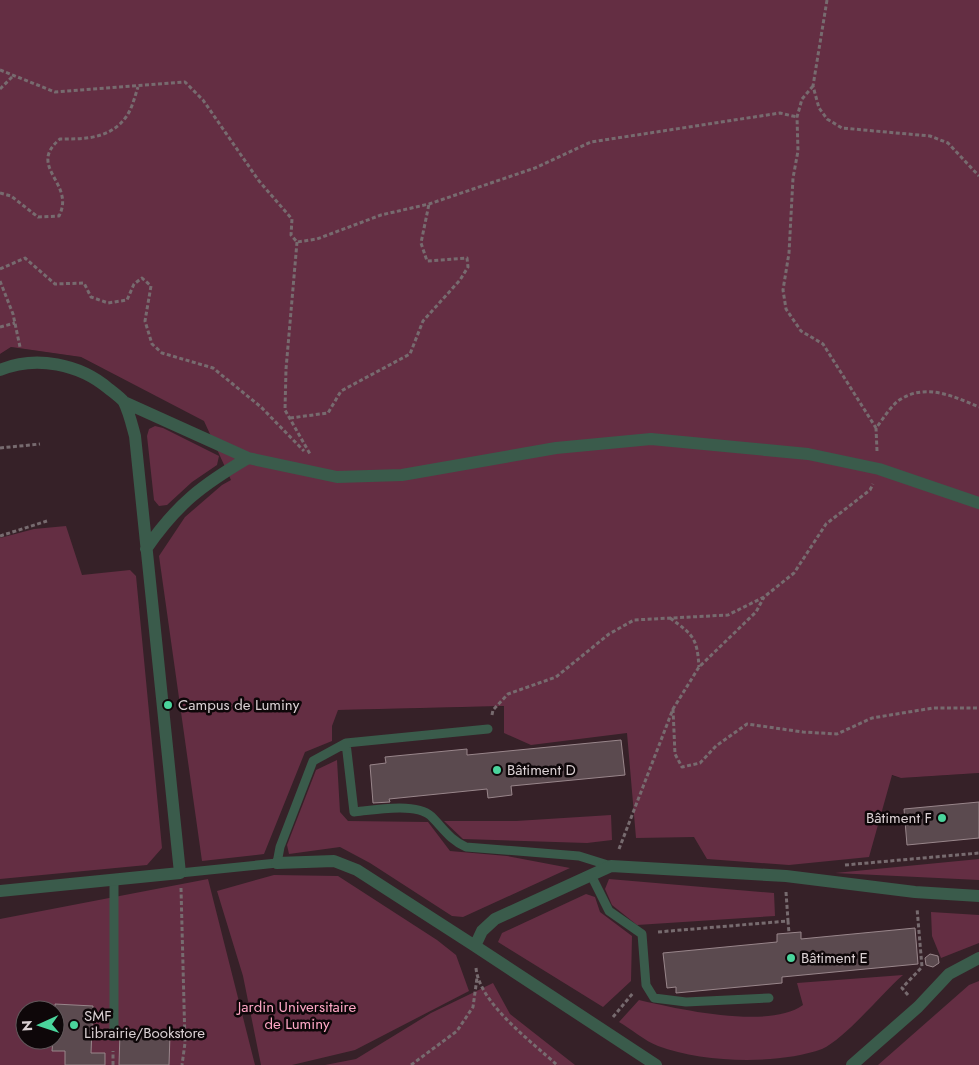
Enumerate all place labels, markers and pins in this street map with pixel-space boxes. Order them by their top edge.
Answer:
place label: Campus de Luminy [178,694,300,716]
marker: Campus de Luminy [162,699,174,711]
place label: Bâtiment D [507,759,576,781]
marker: Bâtiment D [491,764,503,776]
place label: Bâtiment F [866,807,932,829]
marker: Bâtiment F [936,812,948,824]
place label: Bâtiment E [801,947,868,969]
marker: Bâtiment E [785,952,797,964]
place label: SMF Librairie/Bookstore [84,1005,205,1044]
marker: SMF Librairie/Bookstore [68,1019,80,1031]

